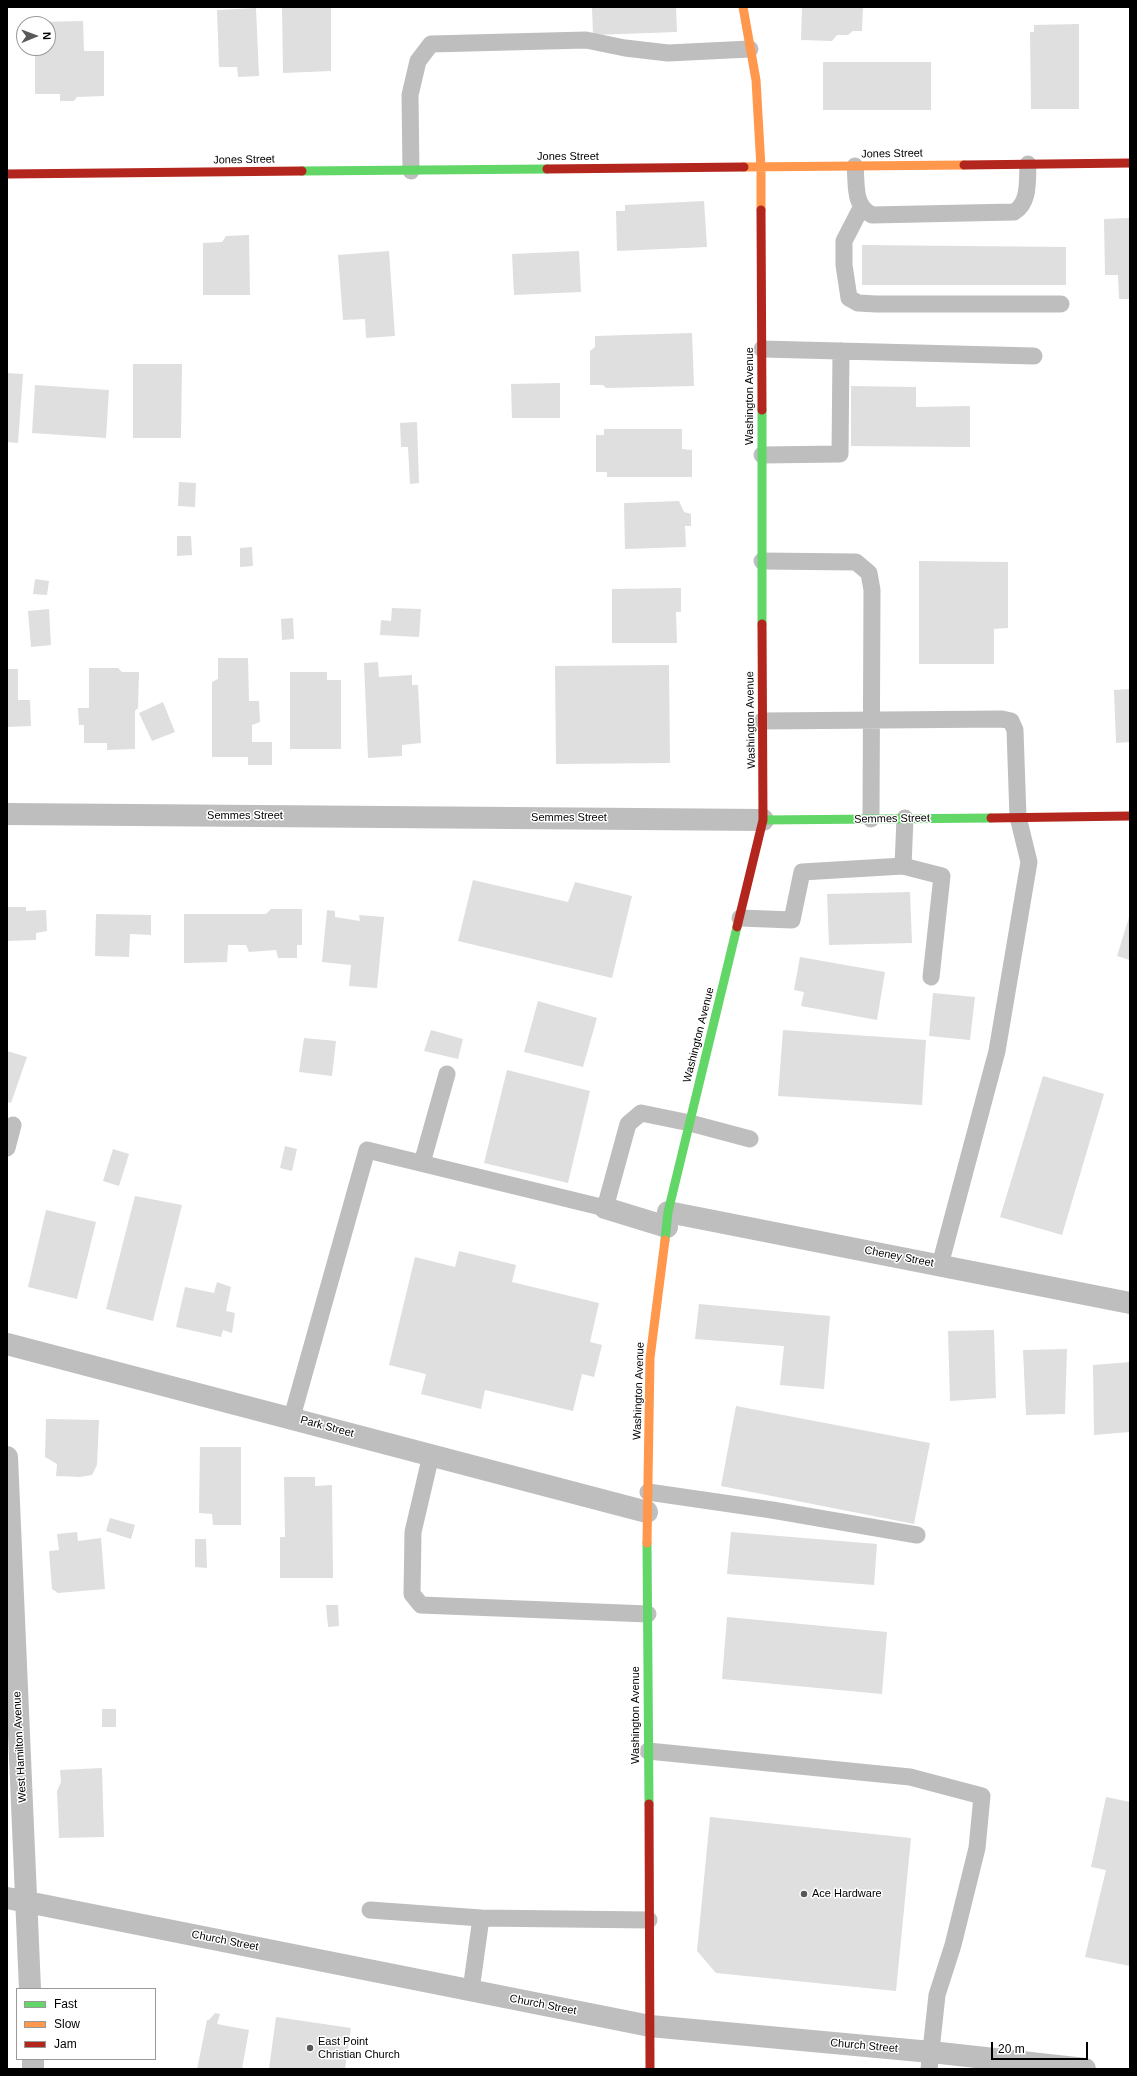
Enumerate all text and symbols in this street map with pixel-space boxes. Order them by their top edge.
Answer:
north arrow [16,16,56,56]
text: N [41,32,53,40]
street label: Jones Street [861,147,923,161]
street label: Jones Street [537,150,599,164]
street label: Jones Street [213,153,275,167]
street label: Washington Avenue [743,347,757,445]
street label: Washington Avenue [744,671,758,769]
street label: Semmes Street [207,809,283,823]
street label: Semmes Street [531,811,607,825]
street label: Semmes Street [854,812,930,826]
street label: Washington Avenue [681,986,717,1084]
street label: Cheney Street [863,1244,935,1270]
street label: Washington Avenue [631,1342,647,1440]
street label: Park Street [299,1414,355,1440]
street label: Washington Avenue [629,1666,643,1764]
street label: West Hamilton Avenue [10,1691,30,1803]
place label: Ace Hardware [812,1887,882,1901]
marker: Ace Hardware [799,1889,809,1899]
street label: Church Street [190,1928,260,1954]
legend [16,1988,156,2060]
street label: Church Street [508,1992,578,2018]
text: Fast [54,1997,77,2011]
text: Slow [54,2017,80,2031]
scale bar [993,2034,1090,2060]
place label: East Point Christian Church [318,2035,400,2061]
street label: Church Street [830,2036,898,2056]
text: Jam [54,2037,77,2051]
text: 20 m [998,2042,1025,2056]
marker: East Point Christian Church [305,2043,315,2053]

